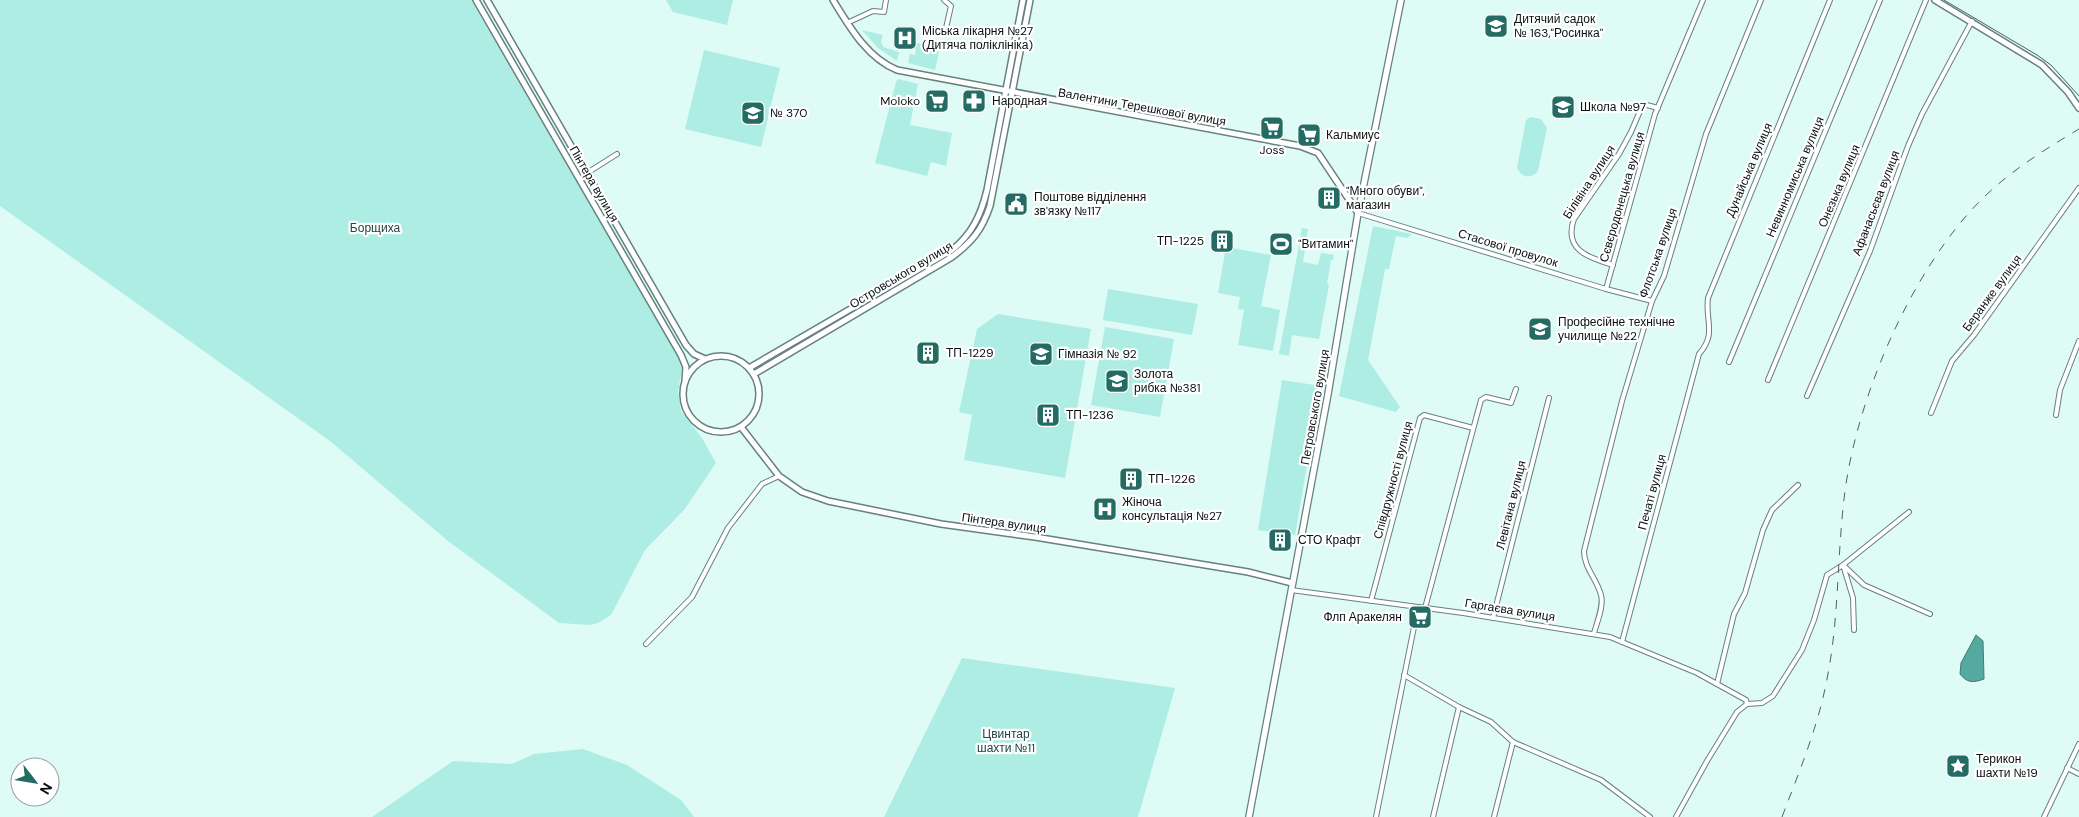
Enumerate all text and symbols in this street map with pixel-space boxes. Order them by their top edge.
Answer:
place label: Дитячий садок № 163,"Росинка" [1514,11,1604,41]
school or university icon: Дитячий садок № 163,"Росинка" [1483,13,1509,39]
place label: Міська лікарня №27 (Дитяча поліклініка) [922,23,1033,53]
hospital icon: Міська лікарня №27 (Дитяча поліклініка) [892,25,918,51]
street label: Валентини Терешкової вулиця [1057,84,1227,130]
supermarket icon: Moloko [924,88,950,114]
pharmacy icon: Народная [961,88,987,114]
place label: Moloko [880,93,920,109]
place label: Народная [992,93,1047,109]
school or university icon: Школа №97 [1550,94,1576,120]
place label: Школа №97 [1580,99,1646,115]
school or university icon: № 370 [740,100,766,126]
place label: № 370 [770,105,807,121]
street label: Невинномиська вулиця [1762,114,1828,240]
supermarket icon: Joss [1259,115,1285,141]
street label: Дунайська вулиця [1722,120,1776,220]
supermarket icon: Кальмиус [1296,122,1322,148]
place label: Кальмиус [1326,127,1380,143]
street label: Сєвєродонецька вулиця [1596,130,1648,264]
place label: Joss [1259,142,1285,158]
street label: Білівіна вулиця [1559,142,1619,222]
street label: Онезька вулиця [1814,142,1864,230]
street label: Пінтера вулиця [566,143,622,225]
street label: Афанасьєва вулиця [1849,148,1903,258]
place label: "Много обуви", магазин [1346,183,1425,213]
building icon: "Много обуви", магазин [1316,185,1342,211]
place label: Поштове відділення зв'язку №117 [1034,189,1146,219]
public building icon: Поштове відділення зв'язку №117 [1003,191,1029,217]
street label: Флотська вулиця [1635,206,1681,300]
park label: Борщиха [350,220,400,236]
street label: Стасової провулок [1456,225,1561,271]
building icon: ТП-1225 [1209,228,1235,254]
sports icon: "Витамин" [1268,231,1294,257]
place label: ТП-1225 [1157,233,1204,249]
place label: "Витамин" [1298,236,1354,252]
street label: Островського вулиця [846,238,956,312]
street label: Беранже вулиця [1959,251,2025,335]
place label: Професійне технічне училище №22 [1558,314,1675,344]
school or university icon: Професійне технічне училище №22 [1527,316,1553,342]
building icon: ТП-1229 [915,340,941,366]
school or university icon: Гімназія № 92 [1028,341,1054,367]
place label: ТП-1229 [946,345,993,361]
place label: Гімназія № 92 [1058,346,1137,362]
street label: Петровського вулиця [1297,348,1333,466]
place label: Золота рибка №381 [1134,366,1200,396]
school or university icon: Золота рибка №381 [1104,368,1130,394]
building icon: ТП-1236 [1035,402,1061,428]
place label: ТП-1236 [1066,407,1114,423]
street label: Співдружності вулиця [1370,419,1416,541]
street label: Печаті вулиця [1634,452,1670,532]
street label: Левітана вулиця [1492,459,1530,551]
building icon: ТП-1226 [1118,466,1144,492]
place label: ТП-1226 [1148,471,1196,487]
place label: Жіноча консультація №27 [1122,494,1222,524]
hospital icon: Жіноча консультація №27 [1092,496,1118,522]
street label: Пінтера вулиця [961,509,1047,537]
building icon: СТО Крафт [1267,527,1293,553]
place label: СТО Крафт [1298,532,1362,548]
street label: Гаргаєва вулиця [1464,595,1556,625]
supermarket icon: Флп Аракелян [1407,604,1433,630]
place label: Флп Аракелян [1323,609,1402,625]
park label: Цвинтар шахти №11 [977,726,1035,756]
place label: Терикон шахти №19 [1976,751,2038,781]
place icon: Терикон шахти №19 [1945,753,1971,779]
north arrow [10,757,60,807]
text: N [36,780,56,798]

